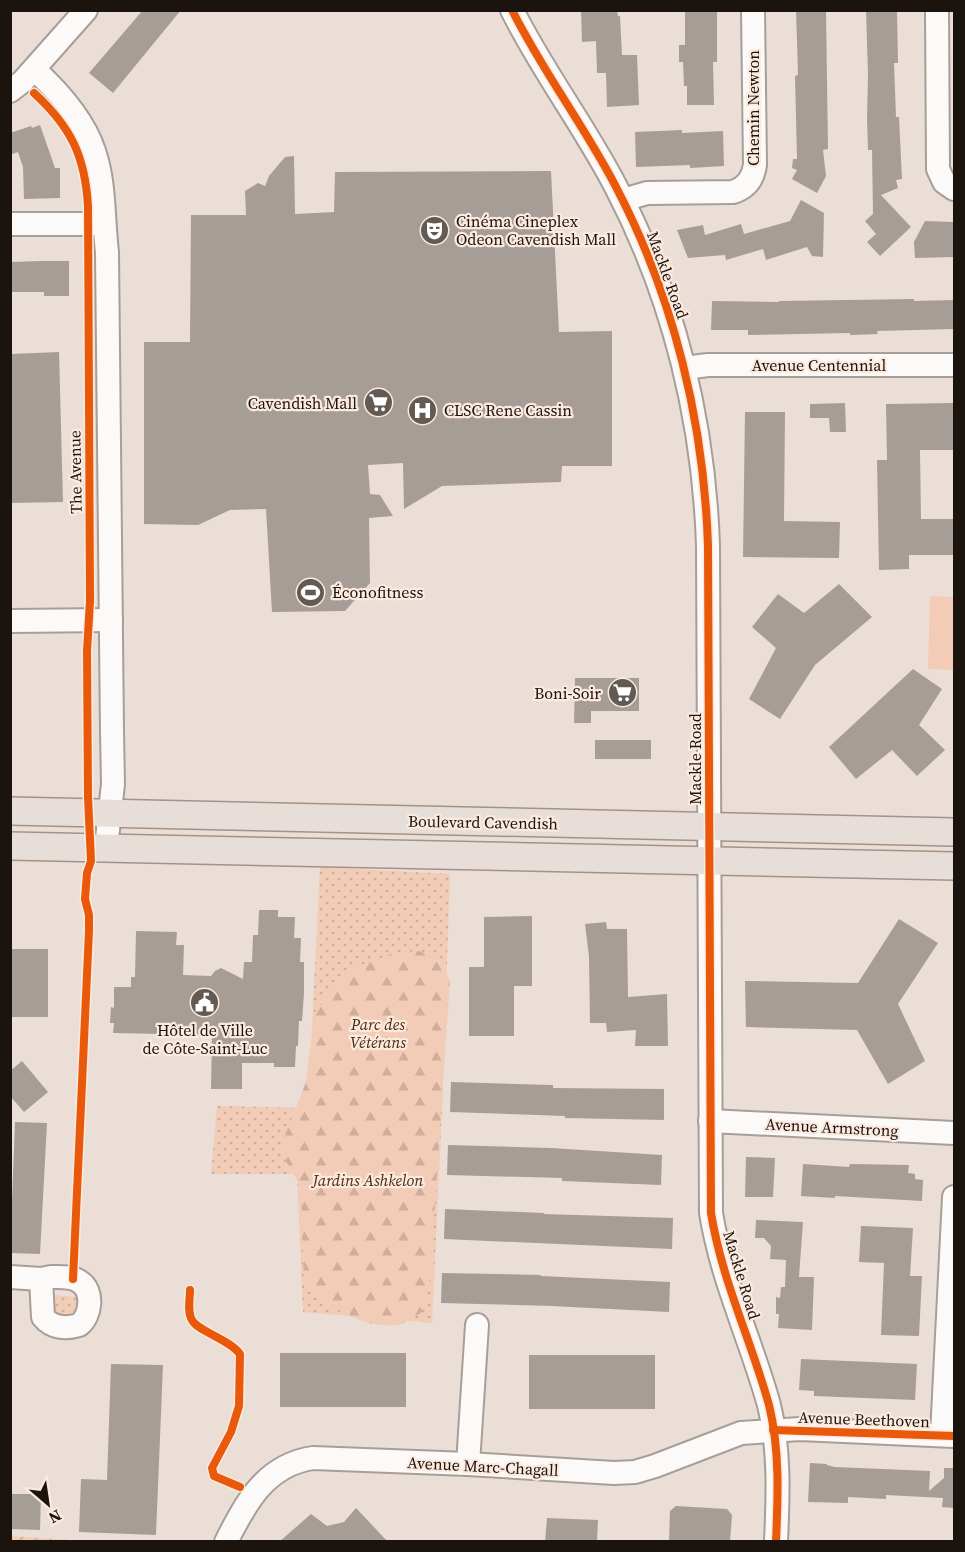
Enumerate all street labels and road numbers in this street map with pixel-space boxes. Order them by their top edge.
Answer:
street label: Chemin Newton [742,50,764,166]
street label: Mackle Road [642,228,694,322]
street label: Avenue Centennial [752,354,887,376]
street label: The Avenue [63,430,87,514]
street label: Mackle Road [684,713,706,805]
street label: Boulevard Cavendish [408,810,558,834]
street label: Avenue Armstrong [765,1113,899,1141]
street label: Mackle Road [718,1228,766,1322]
street label: Avenue Beethoven [798,1406,931,1432]
street label: Avenue Marc-Chagall [407,1451,559,1481]

